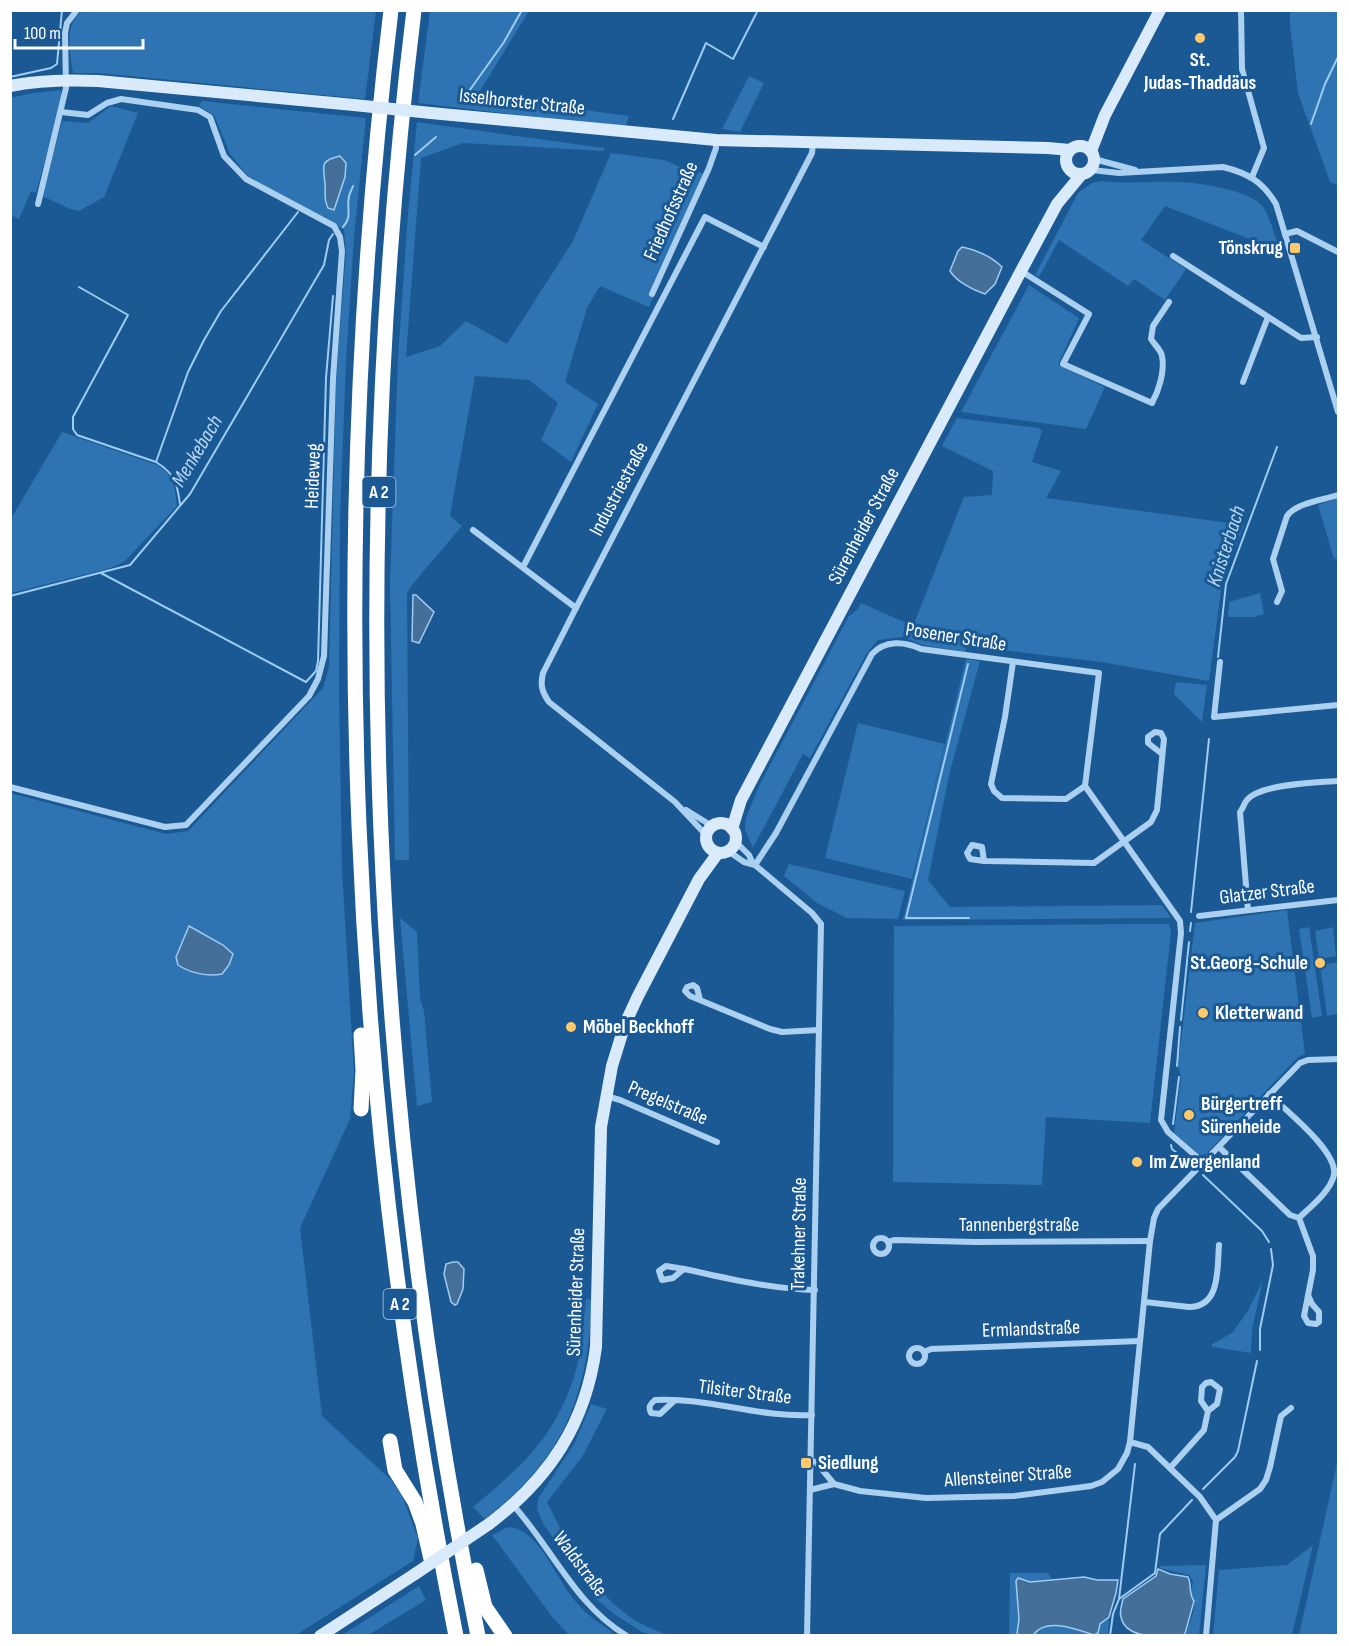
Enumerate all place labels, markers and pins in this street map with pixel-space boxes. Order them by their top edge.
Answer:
marker: St. Judas-Thaddäus [1193,31,1207,45]
place label: St. Judas-Thaddäus [1143,48,1256,95]
place label: Tönskrug [1218,236,1284,260]
marker: Tönskrug [1288,241,1302,255]
place label: St.Georg-Schule [1190,951,1308,975]
marker: St.Georg-Schule [1313,956,1327,970]
place label: Kletterwand [1215,1001,1303,1025]
marker: Kletterwand [1196,1006,1210,1020]
place label: Möbel Beckhoff [583,1015,694,1039]
marker: Möbel Beckhoff [564,1020,578,1034]
place label: Bürgertreff Sürenheide [1201,1092,1282,1139]
marker: Bürgertreff Sürenheide [1182,1108,1196,1122]
place label: Im Zwergenland [1149,1150,1260,1174]
marker: Im Zwergenland [1130,1155,1144,1169]
place label: Siedlung [818,1451,879,1475]
marker: Siedlung [799,1456,813,1470]

